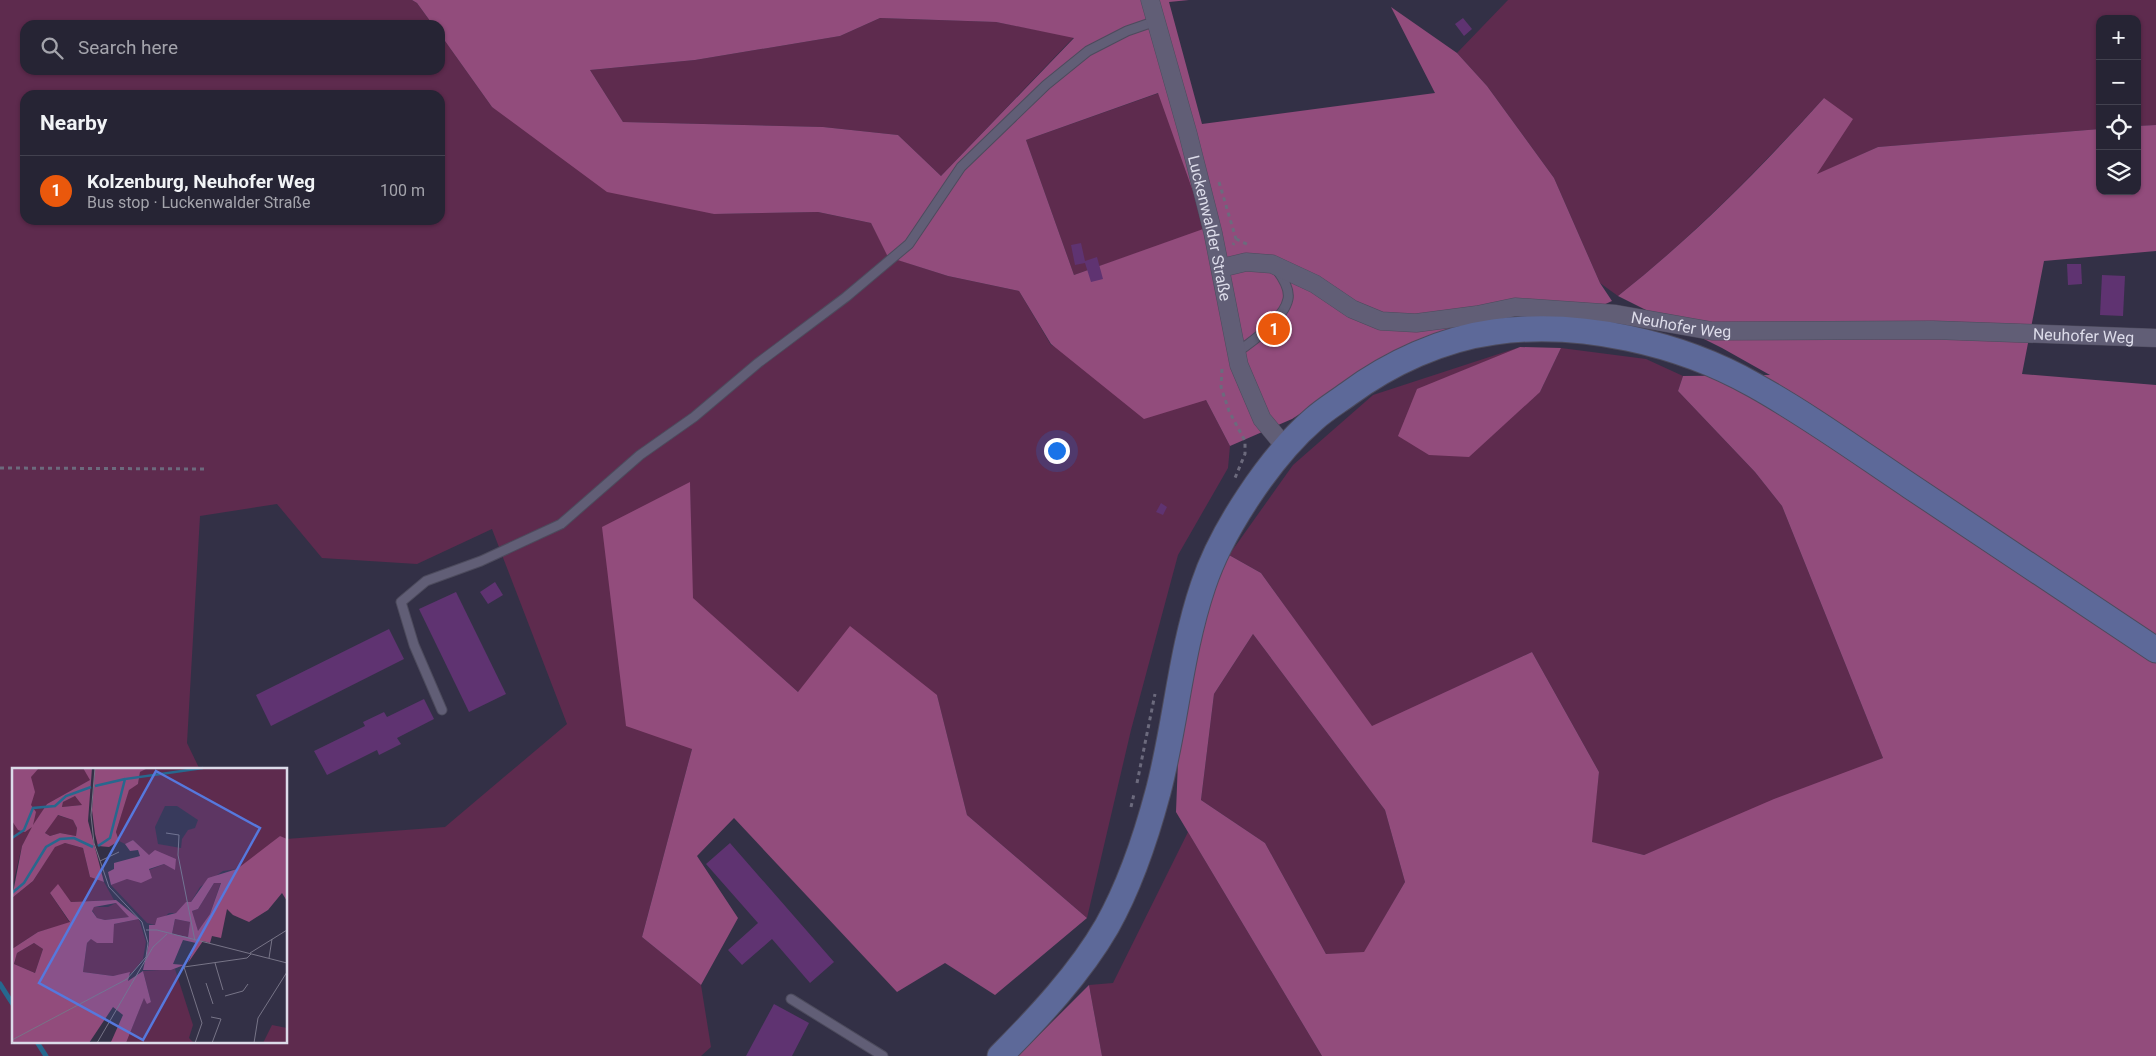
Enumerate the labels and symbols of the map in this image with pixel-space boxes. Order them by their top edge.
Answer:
street label: Luckenwalder Straße [1184,153,1235,303]
street label: Neuhofer Weg [1629,308,1731,341]
pin: 1 [1258,310,1290,348]
street label: Neuhofer Weg [2033,325,2134,347]
your location [1044,438,1070,464]
inset map [12,768,288,1044]

